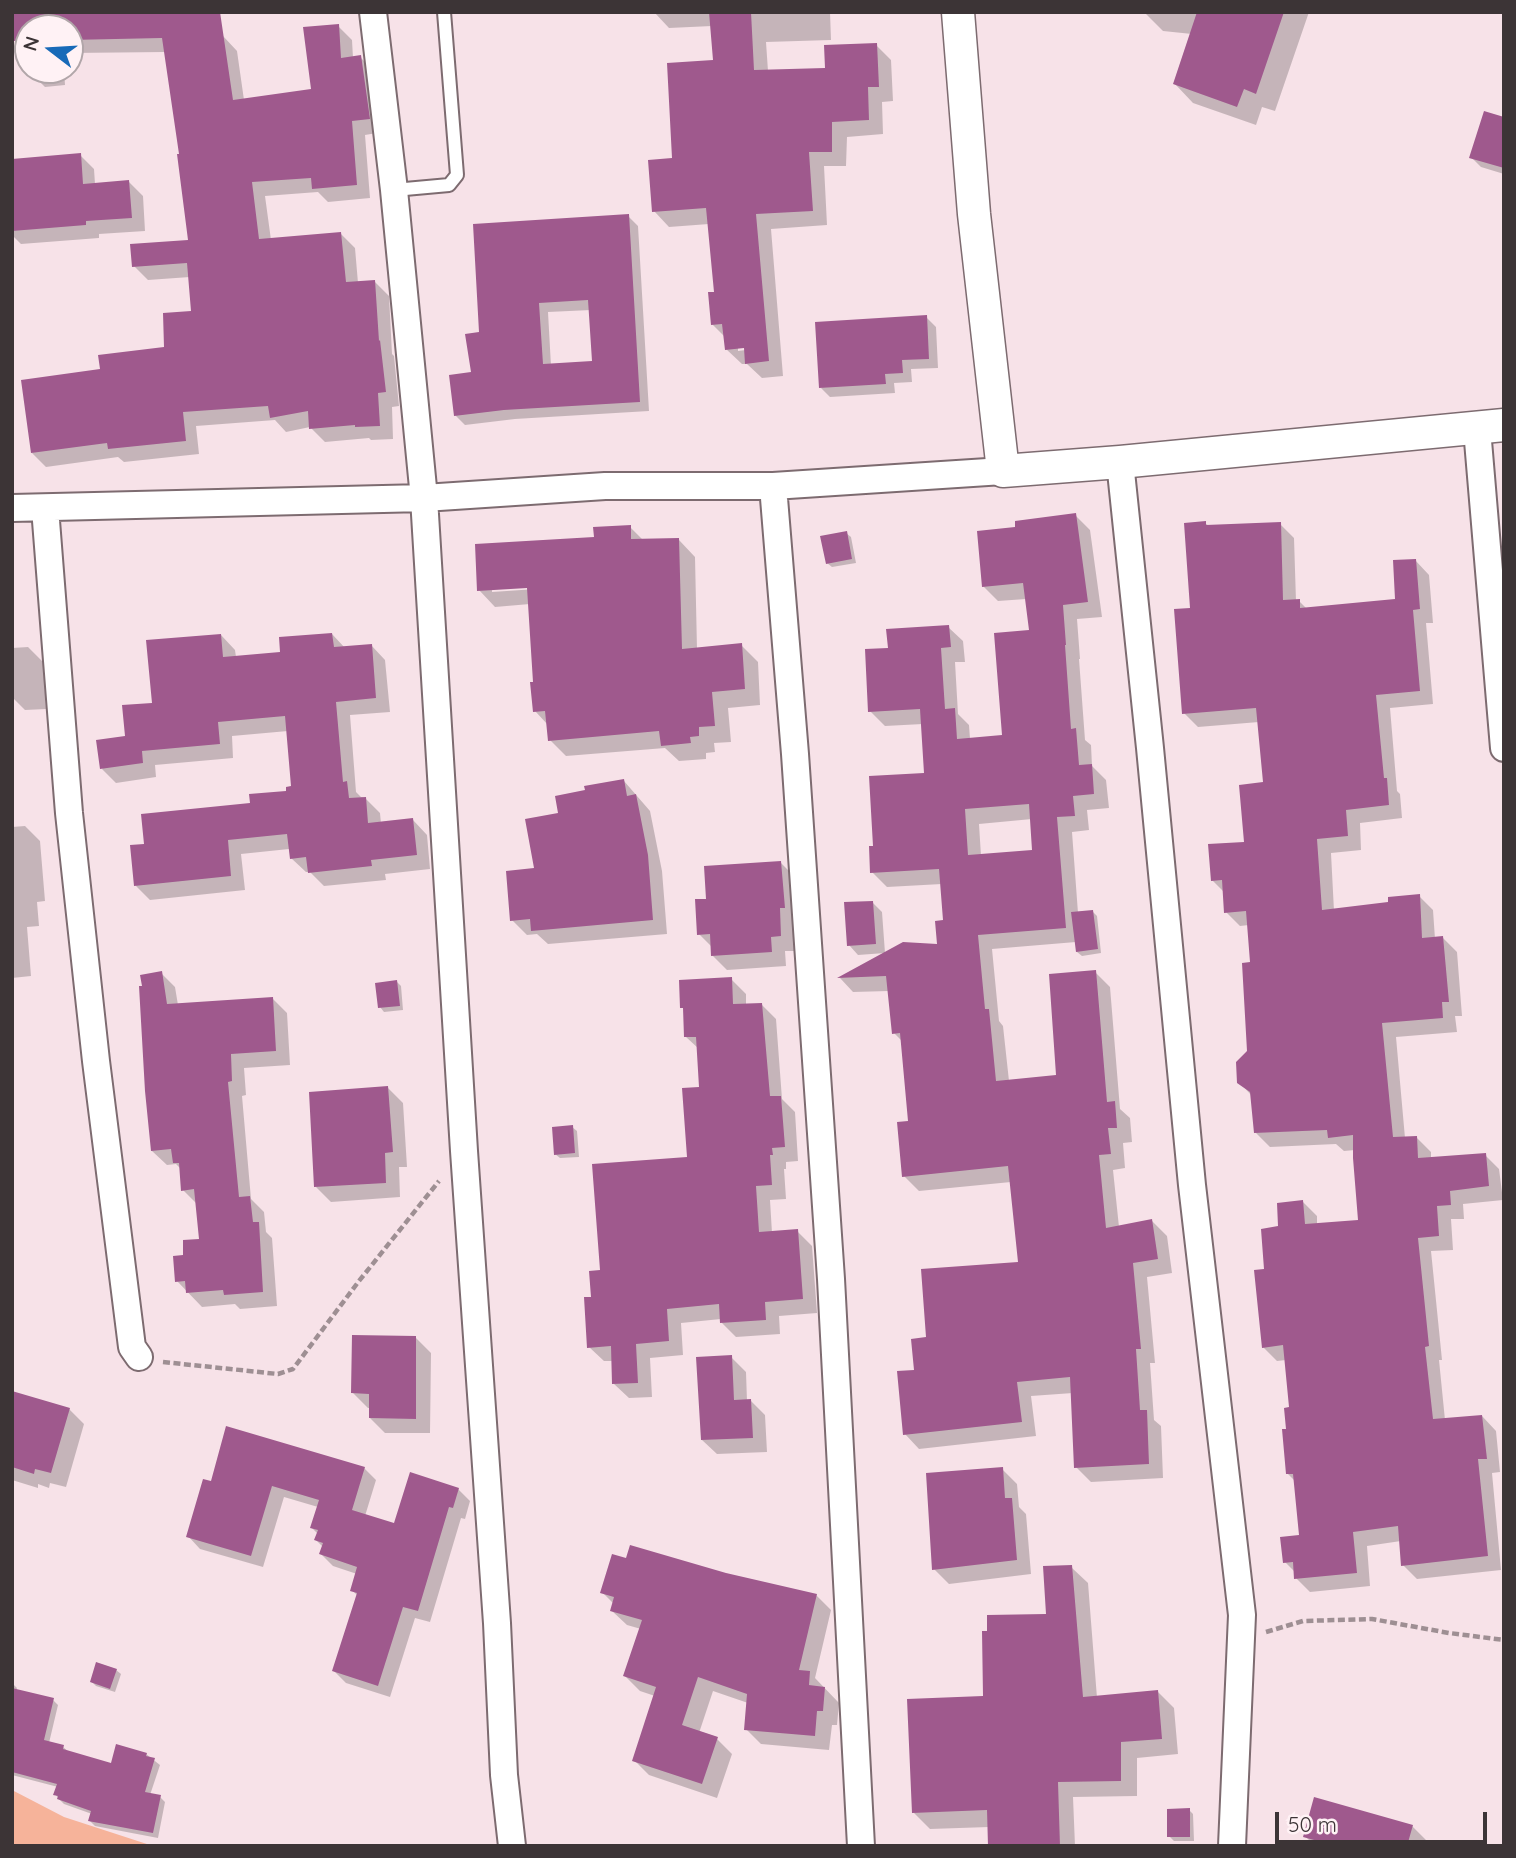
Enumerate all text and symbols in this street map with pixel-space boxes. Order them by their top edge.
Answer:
north arrow [14,14,84,84]
text: N [17,33,44,54]
scale bar [1278,1798,1490,1842]
text: 50 m [1288,1811,1337,1837]

